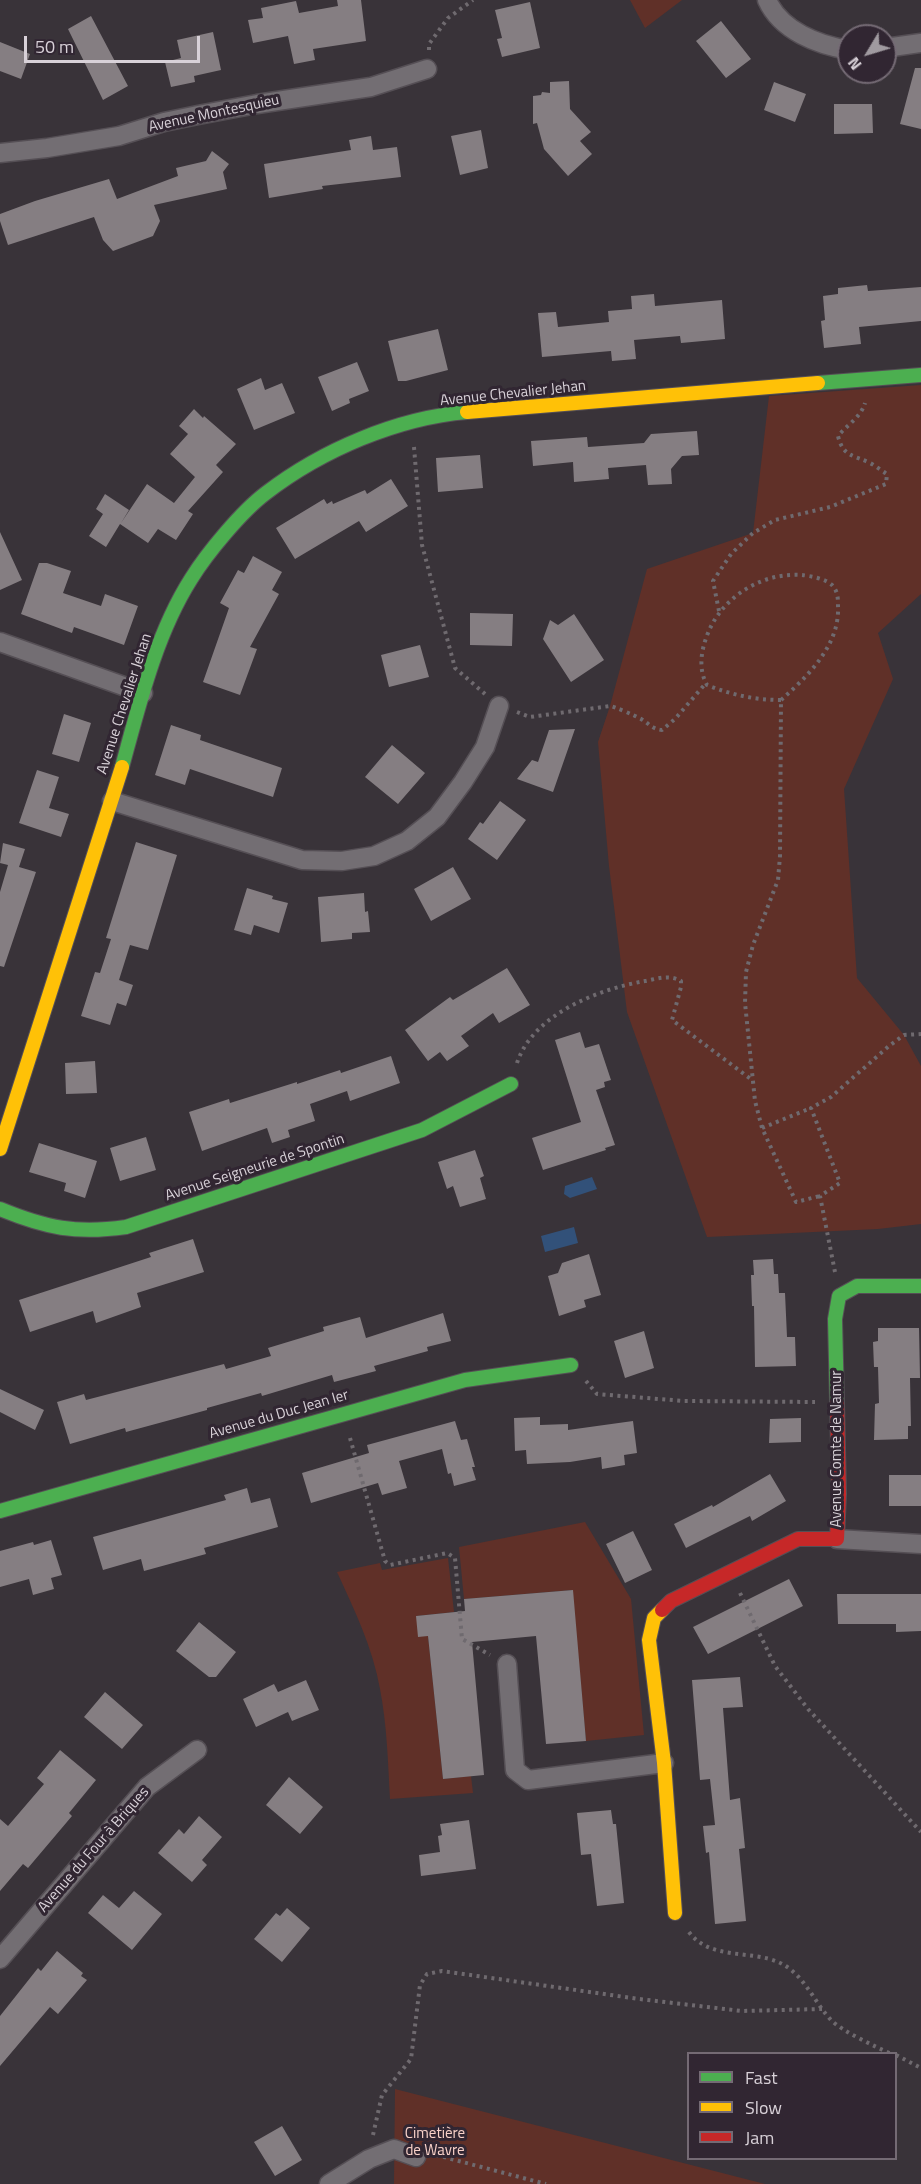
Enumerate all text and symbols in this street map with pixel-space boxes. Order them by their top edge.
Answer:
scale bar [27,24,202,62]
north arrow [837,24,897,84]
text: 50 m [35,33,74,60]
text: N [842,52,867,76]
street label: Avenue Montesquieu [147,91,281,137]
street label: Avenue Chevalier Jehan [439,377,587,411]
street label: Avenue Chevalier Jehan [94,631,156,777]
street label: Avenue Seigneurie de Spontin [163,1131,347,1205]
street label: Avenue Comte de Namur [828,1371,846,1527]
street label: Avenue du Duc Jean Ier [207,1387,351,1443]
street label: Avenue du Four à Briques [35,1784,153,1916]
legend [687,2052,897,2160]
text: Fast [745,2064,778,2091]
text: Slow [745,2094,782,2121]
text: Jam [745,2124,774,2151]
park label: Cimetière de Wavre [405,2125,465,2160]

